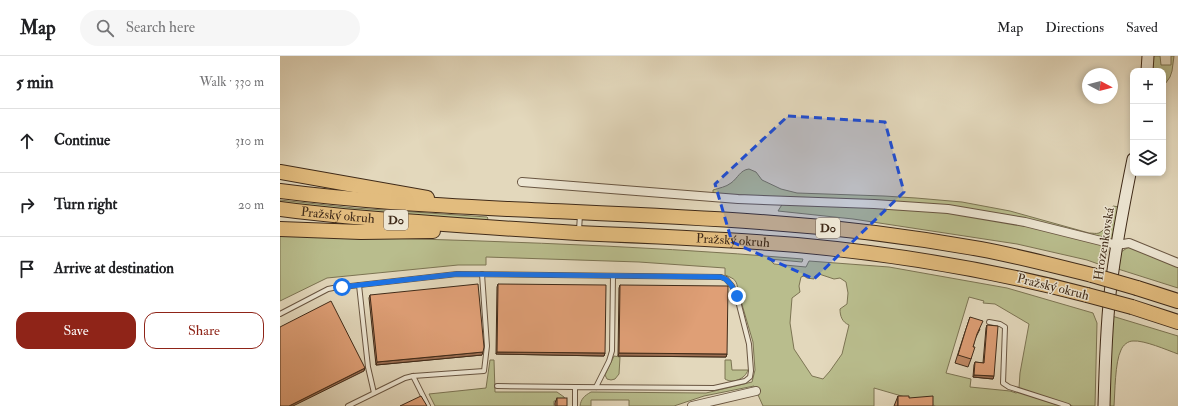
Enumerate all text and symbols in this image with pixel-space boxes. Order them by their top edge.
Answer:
search box [80,10,360,46]
text: Map [20,16,56,40]
icon: search [94,17,116,39]
text: Search here [126,18,195,37]
text: Map [997,19,1023,36]
text: Directions [1045,19,1104,36]
text: Saved [1126,19,1158,36]
north arrow [1082,68,1118,104]
map controls [1130,68,1166,176]
button: + [1130,68,1166,104]
text: 5 min [16,72,54,93]
text: Walk · 330 m [200,74,264,90]
button: − [1130,104,1166,140]
icon: ahead [16,130,38,152]
text: Continue [54,131,110,150]
text: 310 m [235,133,264,149]
button: layers [1130,140,1166,176]
icon: right [16,194,38,216]
text: Turn right [54,195,117,214]
text: 20 m [238,197,264,213]
street label: Pražský okruh [300,204,375,227]
street label: Hrozenkovská [1090,206,1118,282]
road number: D0 [384,210,408,230]
road number: D0 [816,218,840,238]
street label: Pražský okruh [695,230,770,251]
icon: arrive [16,258,38,280]
text: Arrive at destination [54,259,174,278]
street label: Pražský okruh [1015,270,1091,305]
route start [333,278,351,296]
route end [728,287,746,305]
button: Save [16,312,136,349]
button: Share [144,312,264,349]

